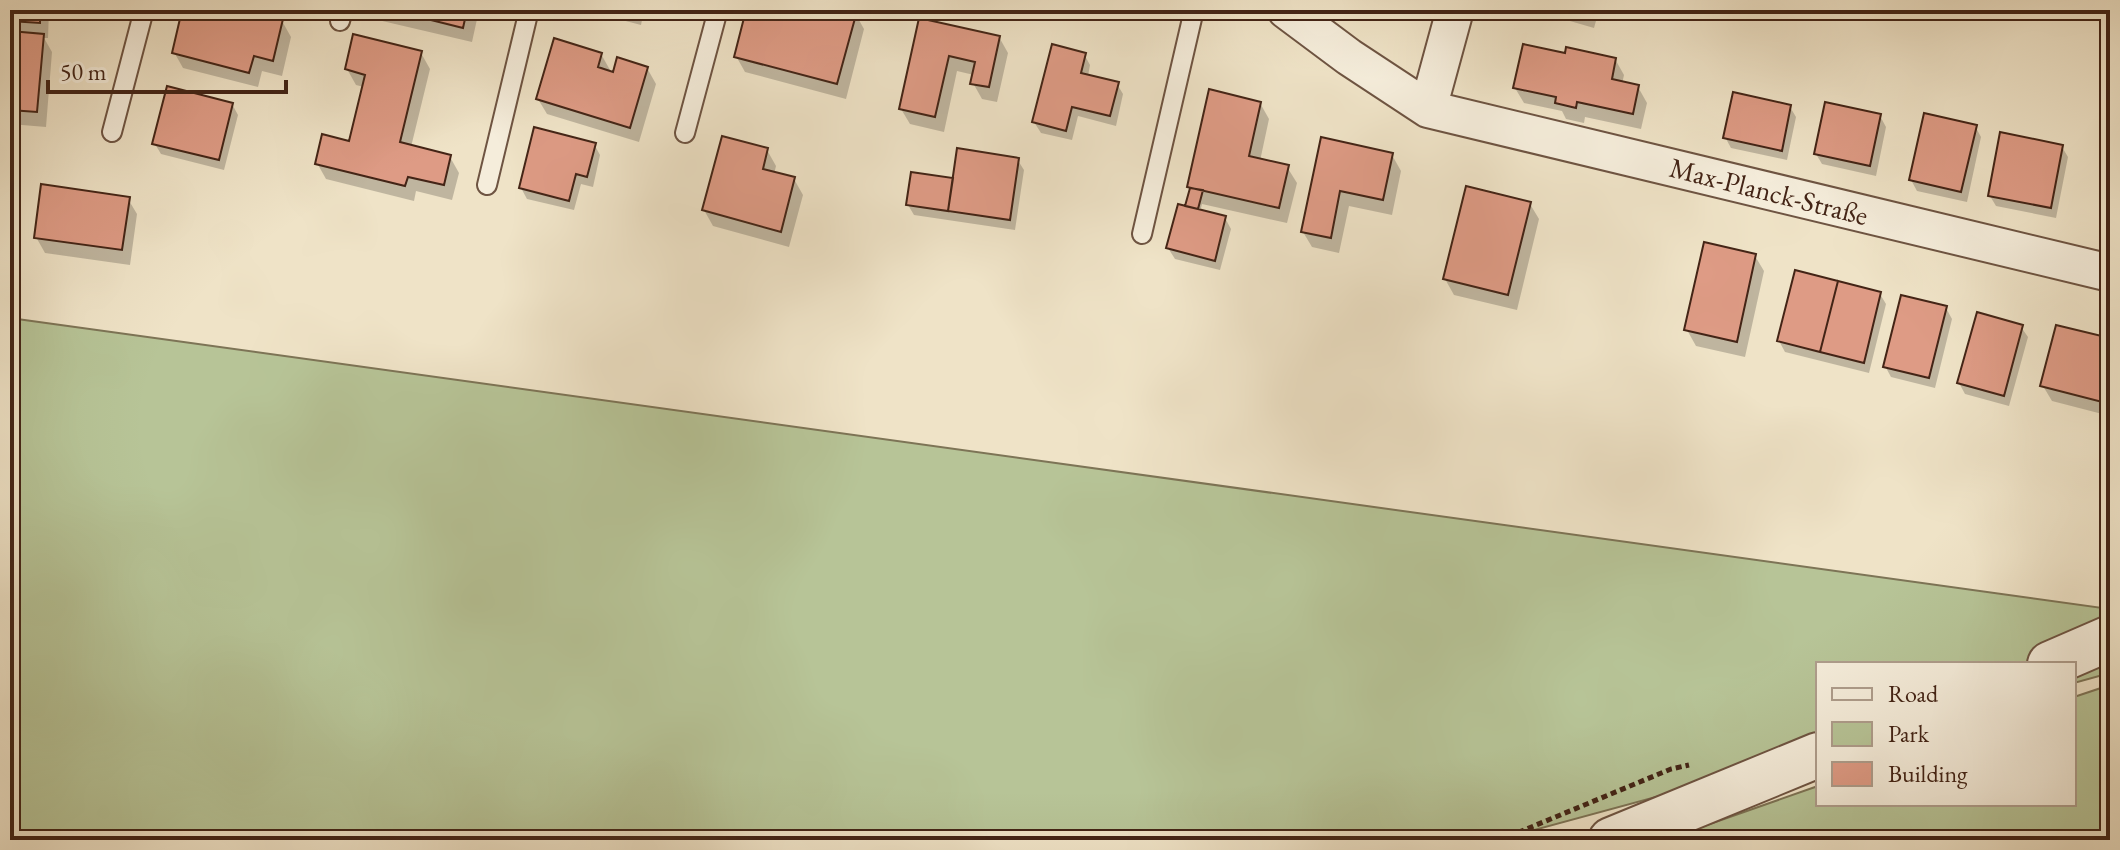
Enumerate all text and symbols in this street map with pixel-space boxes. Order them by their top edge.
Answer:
scale bar [48,44,286,94]
text: 50 m [60,56,107,87]
street label: Max-Planck-Straße [1666,149,1872,233]
legend [1816,662,2076,806]
text: Road [1888,678,1939,709]
text: Park [1888,718,1930,749]
text: Building [1888,758,1968,789]

